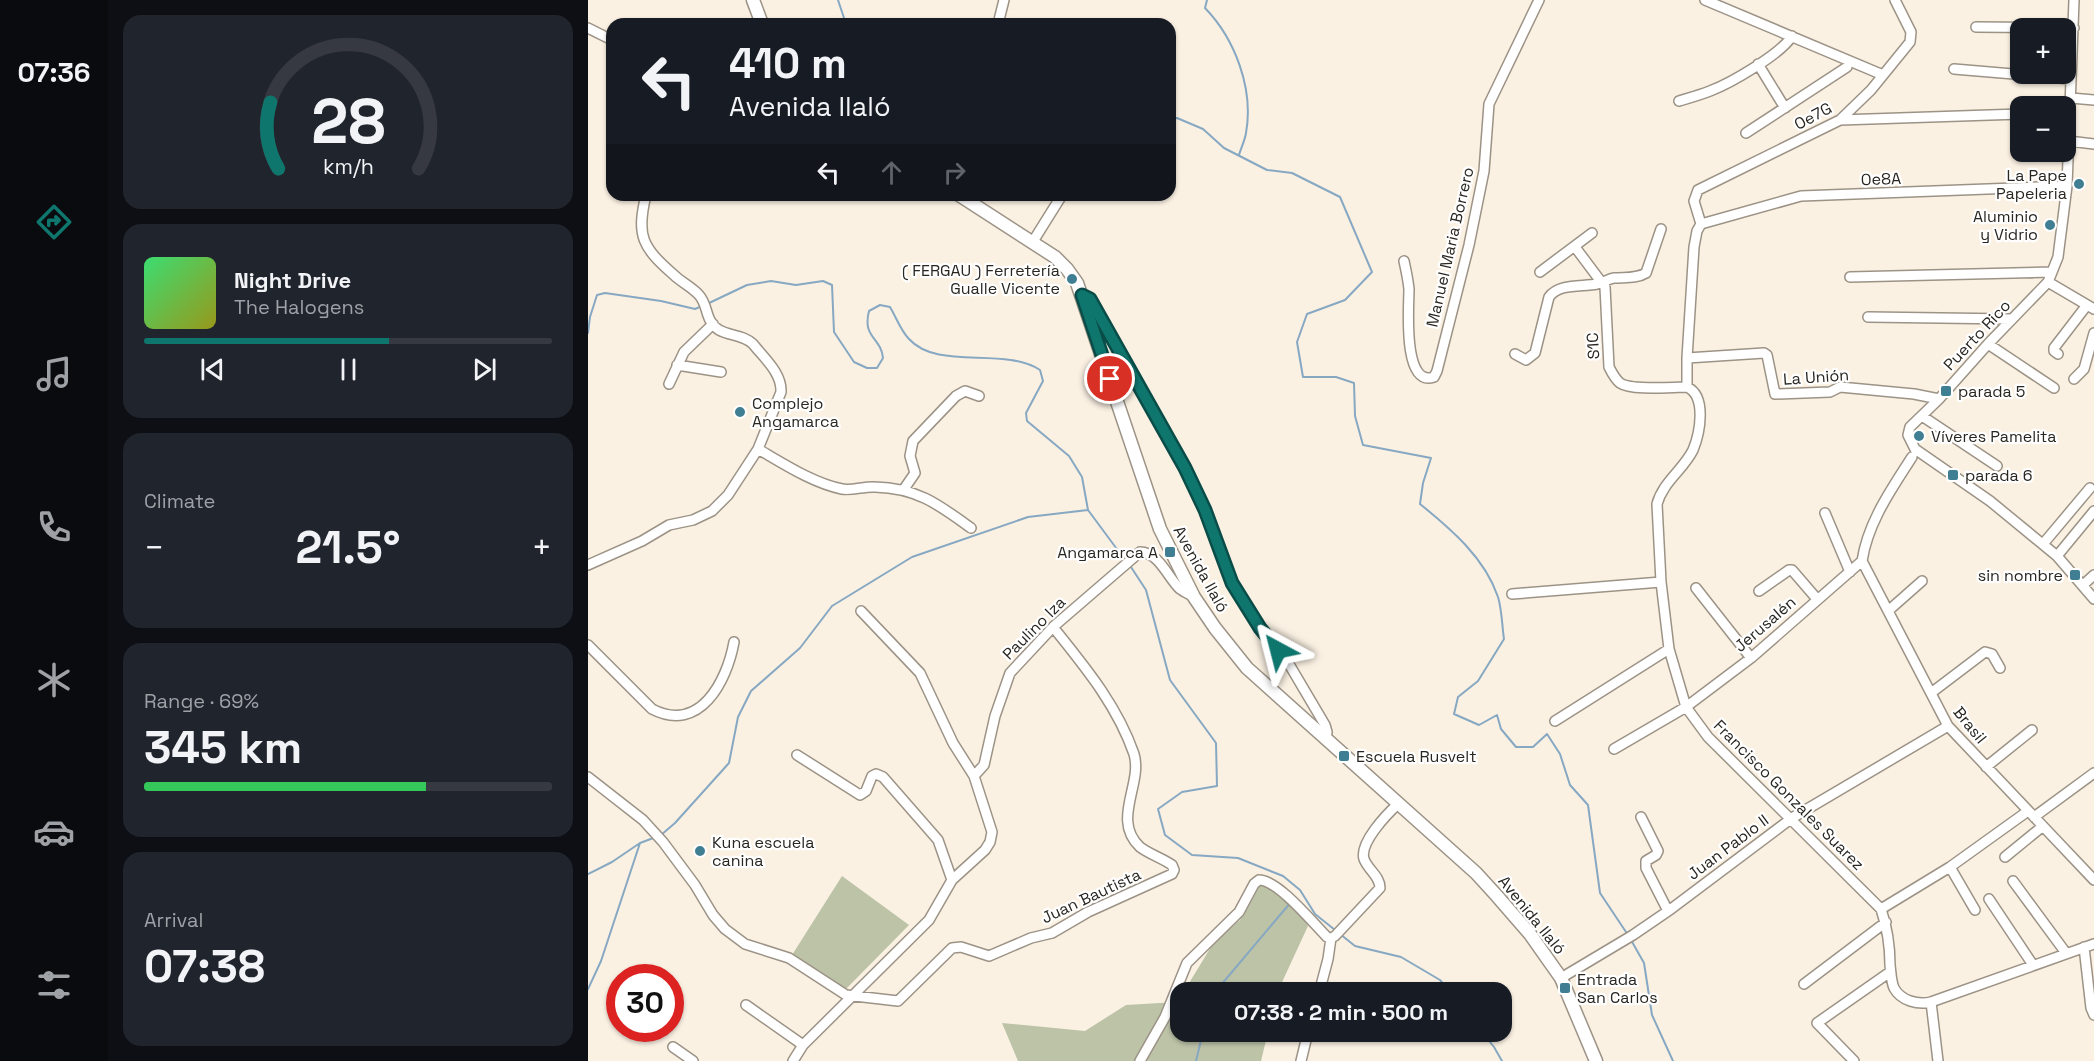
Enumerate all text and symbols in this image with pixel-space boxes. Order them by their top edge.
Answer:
map controls [2010,18,2076,162]
button: + [2010,18,2076,84]
text: 410 m [729,37,847,90]
icon: left [630,42,708,120]
text: 07:36 [17,55,91,90]
text: 28 [311,82,385,161]
text: Avenida Ilaló [729,89,891,124]
button: − [2010,96,2076,162]
street label: Oe7G [1791,97,1835,135]
text: km/h [322,153,374,180]
icon: left [812,156,845,189]
icon: ahead [875,156,908,189]
icon: right [938,156,971,189]
street label: Manuel Maria Borrero [1421,165,1479,329]
place label: La Pape Papeleria [1996,165,2067,204]
street label: Oe8A [1861,168,1901,190]
marker: La Pape Papeleria [2072,177,2086,191]
icon: directions [33,201,75,243]
place label: Aluminio y Vidrio [1973,206,2038,245]
marker: Aluminio y Vidrio [2043,218,2057,232]
place label: ( FERGAU ) Ferretería Gualle Vicente [902,260,1060,299]
text: Night Drive [234,266,351,294]
marker: ( FERGAU ) Ferretería Gualle Vicente [1065,272,1079,286]
text: The Halogens [234,294,364,320]
street label: Puerto Rico [1939,295,2015,375]
street label: S1C [1582,332,1604,360]
icon: music [33,353,75,395]
icon: previous [196,353,229,386]
icon: pause [332,353,365,386]
icon: next [468,353,501,386]
pin [1084,353,1135,404]
icon: arrive [1093,362,1126,395]
street label: La Unión [1782,364,1850,390]
place label: parada 5 [1958,381,2025,402]
marker: parada 5 [1939,384,1953,398]
place label: Complejo Angamarca [752,393,839,432]
marker: Complejo Angamarca [733,405,747,419]
place label: Víveres Pamelita [1931,426,2057,447]
marker: Víveres Pamelita [1912,429,1926,443]
place label: parada 6 [1965,465,2033,486]
marker: parada 6 [1946,468,1960,482]
text: Climate [144,488,215,514]
icon: phone [33,506,75,548]
text: 21.5° [295,519,401,576]
street label: Avenida Ilaló [1169,522,1233,616]
text: − [144,527,164,569]
text: + [532,527,552,569]
place label: Angamarca A [1057,542,1158,563]
marker: Angamarca A [1163,545,1177,559]
place label: sin nombre [1978,565,2063,586]
marker: sin nombre [2068,568,2082,582]
street label: Jerusalén [1730,591,1800,657]
street label: Paulino Iza [998,592,1070,664]
position arrow [1246,618,1310,682]
icon: climate [33,659,75,701]
text: Range · 69% [144,688,259,714]
street label: Brasil [1949,702,1991,748]
street label: Francisco Gonzales Suarez [1709,715,1869,875]
text: 345 km [144,719,302,776]
place label: Escuela Rusvelt [1356,746,1477,767]
marker: Escuela Rusvelt [1337,749,1351,763]
street label: Juan Pablo II [1683,810,1773,884]
icon: car [33,811,75,853]
place label: Kuna escuela canina [712,832,814,871]
marker: Kuna escuela canina [693,844,707,858]
street label: Juan Bautista [1038,864,1144,928]
street label: Avenida Ilaló [1494,871,1570,959]
text: Arrival [144,907,203,933]
text: 07:38 [144,938,265,995]
icon: filters [33,964,75,1006]
speed limit sign: 30 [606,964,684,1042]
place label: Entrada San Carlos [1577,969,1658,1008]
marker: Entrada San Carlos [1558,981,1572,995]
text: 07:38 · 2 min · 500 m [1234,998,1448,1026]

